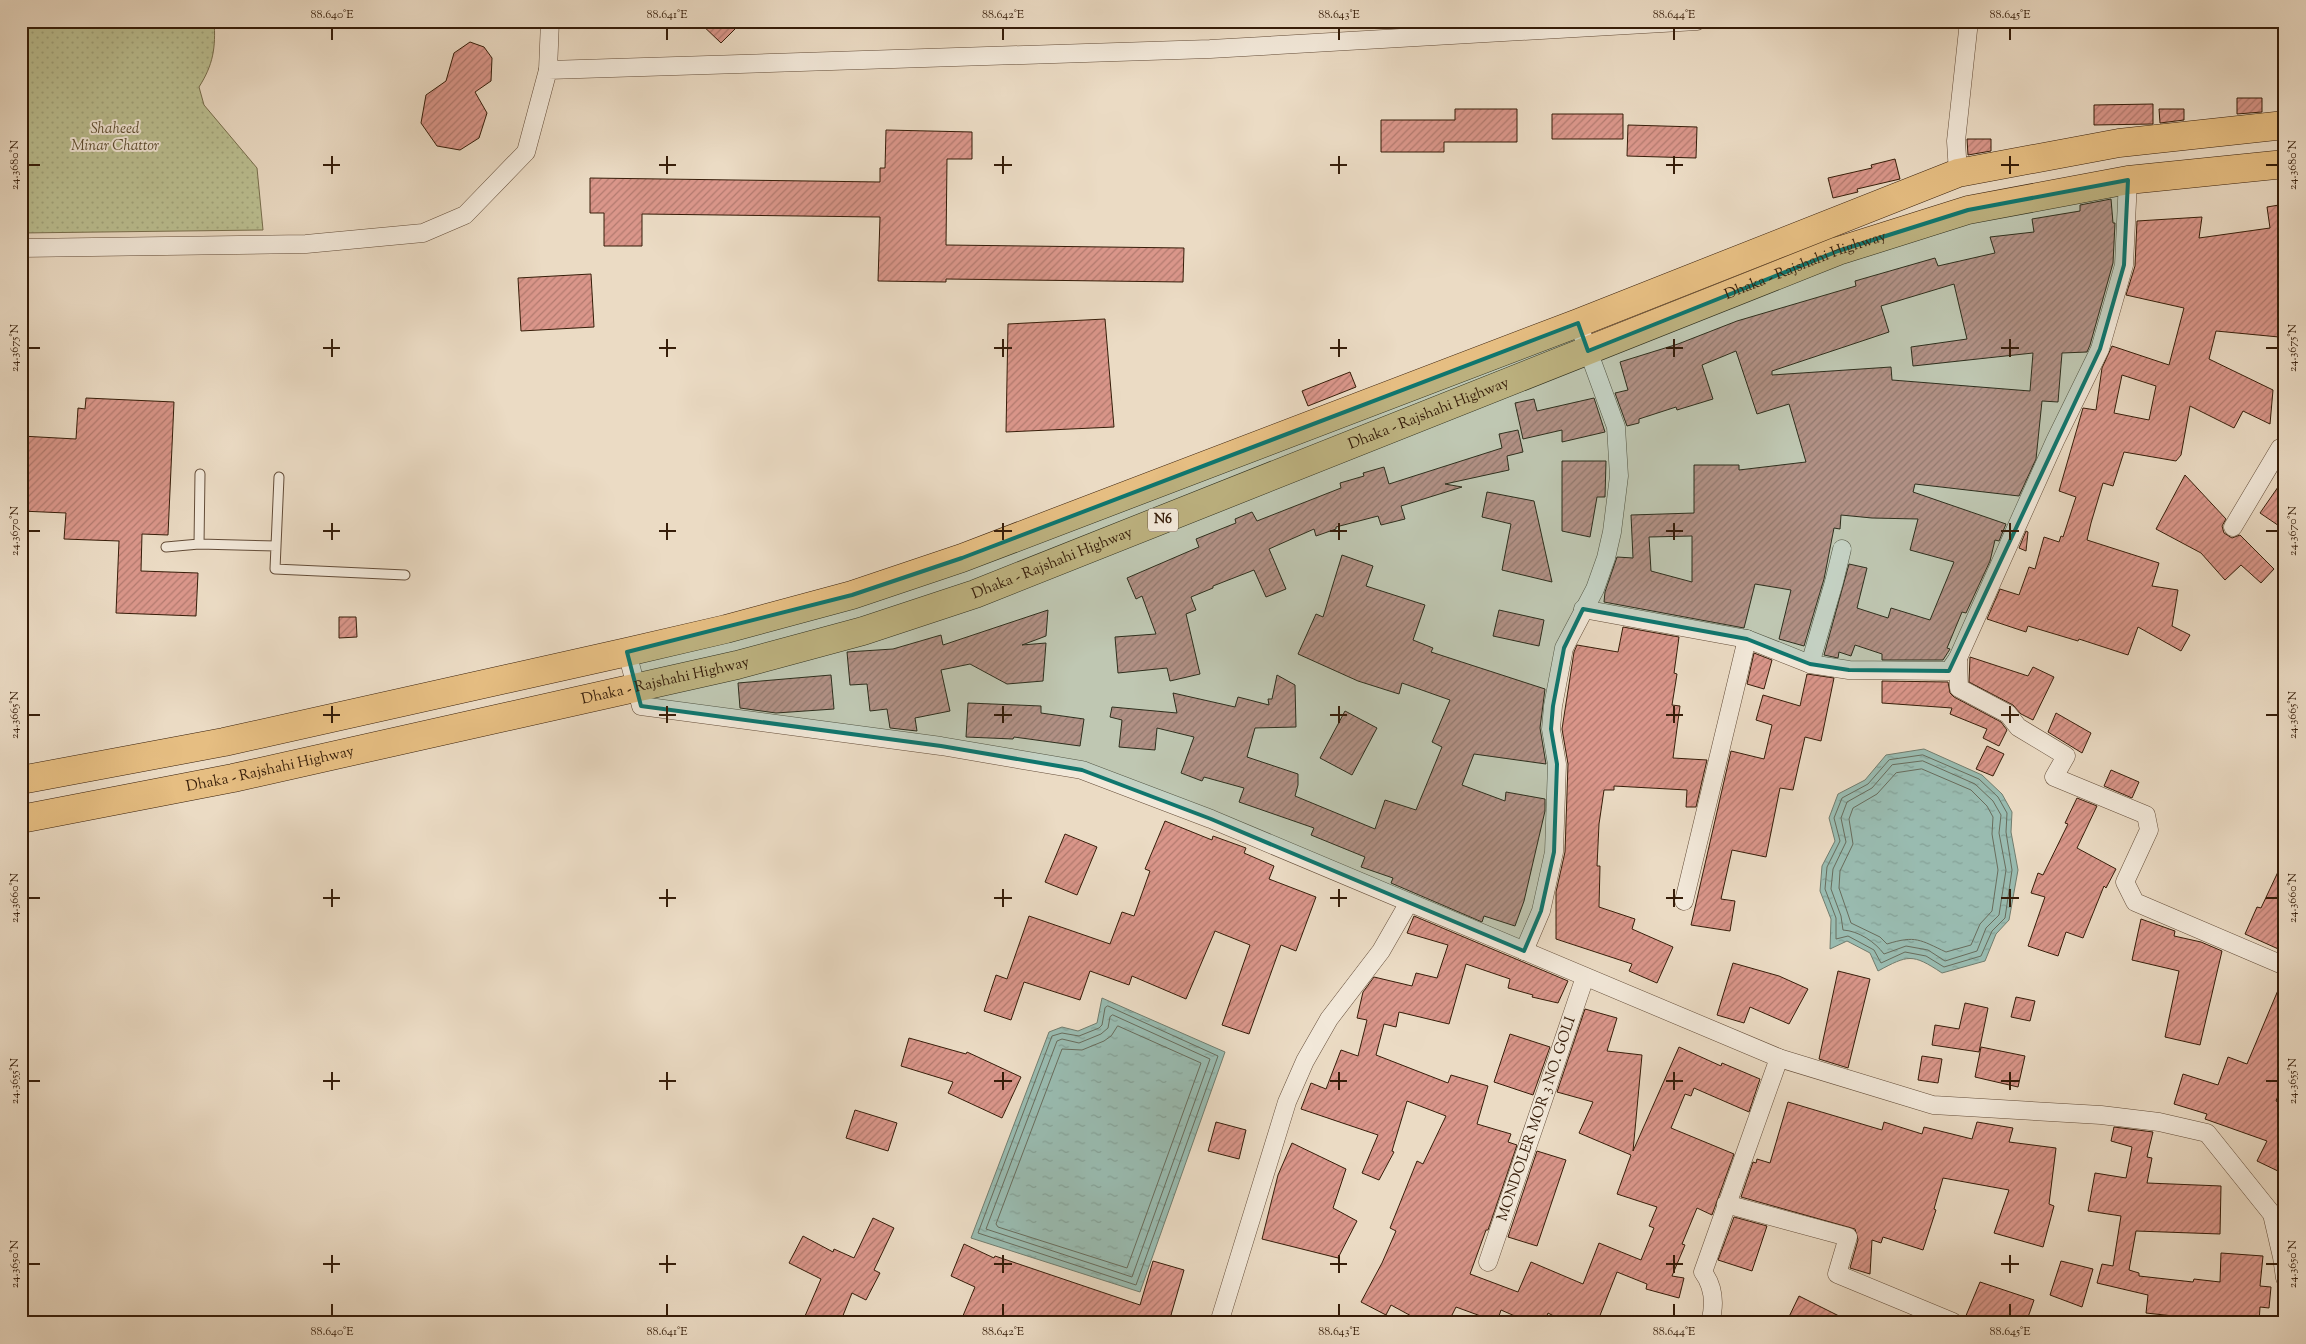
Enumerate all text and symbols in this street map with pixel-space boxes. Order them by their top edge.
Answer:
text: 88.640°E [311,6,354,24]
text: 88.641°E [647,6,688,24]
text: 88.642°E [982,6,1025,24]
text: 88.643°E [1318,6,1361,24]
text: 88.644°E [1653,6,1696,24]
text: 88.645°E [1990,6,2031,24]
park label: Shaheed Minar Chattor [71,119,160,157]
text: 24.3680°N [6,139,24,190]
text: 24.3680°N [2284,139,2302,190]
street label: Dhaka - Rajshahi Highway [1721,226,1889,306]
text: 24.3675°N [6,323,24,372]
text: 24.3675°N [2284,323,2302,372]
street label: Dhaka - Rajshahi Highway [1345,372,1513,455]
text: 24.3670°N [6,506,24,556]
text: 24.3670°N [2284,506,2302,556]
road number: N6 [1148,508,1178,532]
street label: Dhaka - Rajshahi Highway [969,522,1136,605]
street label: Dhaka - Rajshahi Highway [579,652,752,710]
text: 24.3665°N [6,691,24,739]
text: 24.3665°N [2284,691,2302,739]
street label: Dhaka - Rajshahi Highway [184,741,357,797]
text: 24.3660°N [6,873,24,923]
text: 24.3660°N [2284,873,2302,923]
street label: MONDOLER MOR 3 NO. GOLI [1492,1014,1581,1224]
text: 24.3655°N [6,1057,24,1104]
text: 24.3655°N [2284,1057,2302,1104]
text: 24.3650°N [6,1239,24,1288]
text: 24.3650°N [2284,1239,2302,1288]
text: 88.640°E [311,1323,354,1341]
text: 88.641°E [647,1323,688,1341]
text: 88.642°E [982,1323,1025,1341]
text: 88.643°E [1318,1323,1361,1341]
text: 88.644°E [1653,1323,1696,1341]
text: 88.645°E [1990,1323,2031,1341]

